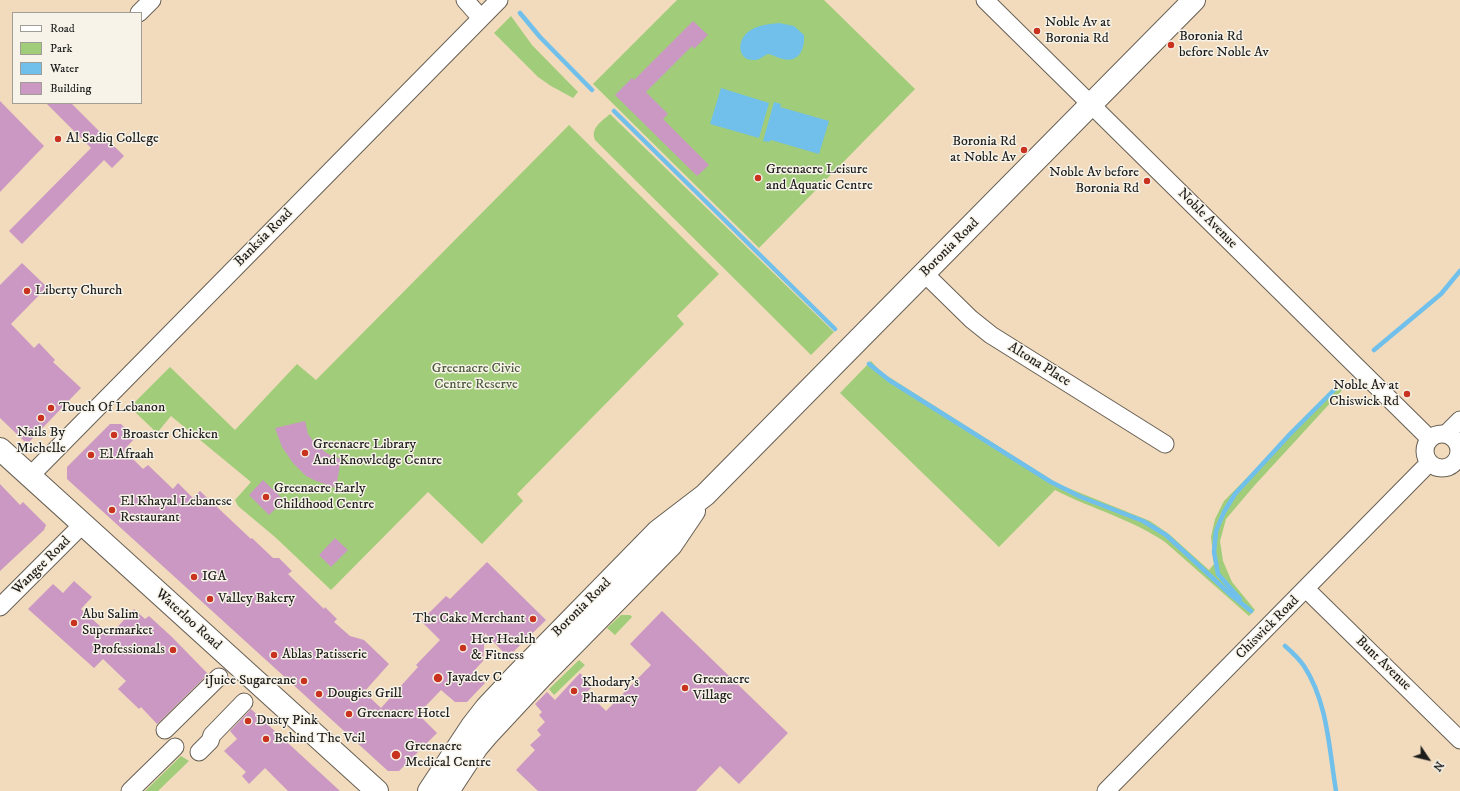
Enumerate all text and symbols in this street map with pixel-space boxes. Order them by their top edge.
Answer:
legend [12,12,142,104]
place label: Noble Av at Boronia Rd [1045,15,1111,48]
text: Road [50,21,75,36]
marker: Noble Av at Boronia Rd [1032,26,1042,36]
place label: Boronia Rd before Noble Av [1179,29,1269,62]
marker: Boronia Rd before Noble Av [1166,40,1176,50]
text: Park [50,41,72,56]
text: Water [50,61,79,76]
text: Building [50,81,91,96]
place label: Al Sadiq College [66,131,159,147]
marker: Al Sadiq College [53,134,63,144]
place label: Boronia Rd at Noble Av [950,134,1016,166]
marker: Boronia Rd at Noble Av [1019,145,1029,155]
place label: Greenacre Leisure and Aquatic Centre [766,162,873,194]
place label: Noble Av before Boronia Rd [1049,165,1139,198]
marker: Greenacre Leisure and Aquatic Centre [753,173,763,183]
marker: Noble Av before Boronia Rd [1142,176,1152,186]
street label: Noble Avenue [1174,186,1240,252]
street label: Banksia Road [231,205,297,271]
street label: Boronia Road [917,215,983,281]
place label: Liberty Church [35,283,122,299]
marker: Liberty Church [22,286,32,296]
street label: Altona Place [1005,339,1073,391]
park label: Greenacre Civic Centre Reserve [432,361,520,394]
place label: Noble Av at Chiswick Rd [1329,378,1399,410]
marker: Noble Av at Chiswick Rd [1402,389,1412,399]
place label: Touch Of Lebanon [59,400,165,416]
marker: Touch Of Lebanon [46,403,56,413]
marker: Nails By Michelle [36,413,46,423]
place label: Nails By Michelle [16,425,66,458]
place label: Broaster Chicken [122,427,218,443]
marker: Broaster Chicken [109,430,119,440]
place label: Greenacre Library And Knowledge Centre [313,437,442,470]
place label: El Afraah [99,447,154,463]
marker: Greenacre Library And Knowledge Centre [300,448,310,458]
marker: El Afraah [86,450,96,460]
place label: Greenacre Early Childhood Centre [274,481,374,514]
marker: Greenacre Early Childhood Centre [261,492,271,502]
place label: El Khayal Lebanese Restaurant [120,494,232,526]
marker: El Khayal Lebanese Restaurant [107,505,117,515]
street label: Wangee Road [9,533,75,599]
place label: IGA [202,569,226,585]
marker: IGA [189,572,199,582]
street label: Boronia Road [549,575,615,641]
street label: Waterloo Road [151,586,225,654]
place label: Valley Bakery [218,591,295,607]
street label: Chiswick Road [1233,593,1303,663]
marker: Valley Bakery [205,594,215,604]
place label: Abu Salim Supermarket [82,607,153,640]
place label: The Cake Merchant [413,611,525,627]
marker: The Cake Merchant [528,614,538,624]
marker: Abu Salim Supermarket [69,618,79,628]
place label: Her Health & Fitness [471,632,536,664]
street label: Bunt Avenue [1352,633,1414,695]
place label: Professionals [93,642,165,658]
marker: Her Health & Fitness [458,643,468,653]
marker: Professionals [168,645,178,655]
place label: Ablas Patisserie [282,647,367,663]
marker: Ablas Patisserie [269,650,279,660]
place label: Jayadev C [447,670,502,686]
marker: Jayadev C [432,672,444,684]
place label: Greenacre Village [693,672,750,704]
place label: iJuice Sugarcane [205,673,296,689]
place label: Khodary's Pharmacy [582,675,639,708]
marker: iJuice Sugarcane [299,676,309,686]
marker: Greenacre Village [680,683,690,693]
place label: Dougies Grill [327,686,402,702]
marker: Khodary's Pharmacy [569,686,579,696]
marker: Dougies Grill [314,689,324,699]
place label: Greenacre Hotel [357,706,450,722]
marker: Greenacre Hotel [344,709,354,719]
place label: Dusty Pink [256,713,318,729]
marker: Dusty Pink [243,716,253,726]
place label: Behind The Veil [274,731,365,747]
marker: Behind The Veil [261,734,271,744]
place label: Greenacre Medical Centre [405,739,491,772]
north arrow [1408,739,1448,779]
marker: Greenacre Medical Centre [390,749,402,761]
text: N [1430,758,1446,774]

